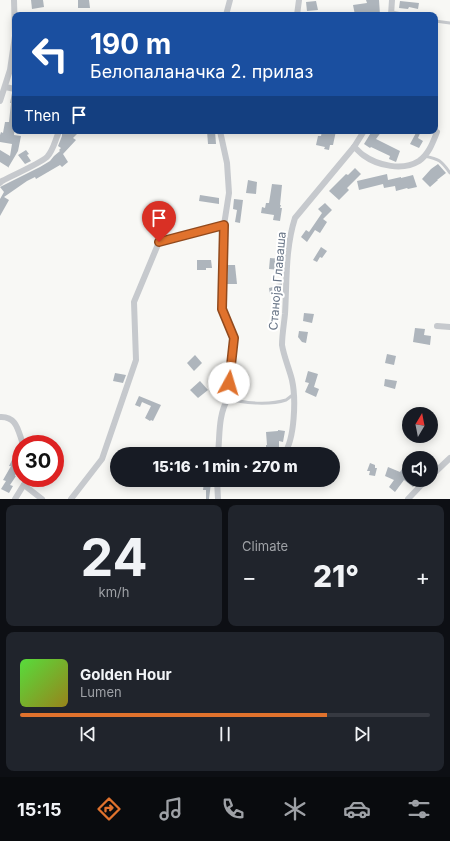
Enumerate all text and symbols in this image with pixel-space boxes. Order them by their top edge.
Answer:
text: 190 m [90,27,171,61]
icon: left [24,28,76,80]
text: Белопаланачка 2. прилаз [90,61,313,82]
icon: arrive [68,104,90,126]
text: Then [24,106,60,125]
pin [142,201,176,242]
icon: arrive [148,207,170,229]
street label: Станоја Главаша [265,231,289,331]
position arrow [208,362,250,404]
north arrow [402,407,438,443]
map controls [402,407,438,487]
speed limit sign: 30 [12,435,64,487]
button: sound [402,451,438,487]
text: 15:16 · 1 min · 270 m [152,457,298,476]
text: 24 [80,526,148,589]
text: Climate [242,538,288,554]
text: 21° [313,558,359,594]
text: − [242,564,257,590]
text: + [415,564,430,590]
text: km/h [99,584,129,600]
text: Golden Hour [80,665,172,684]
text: Lumen [80,684,122,700]
icon: previous [77,723,99,745]
icon: pause [214,723,236,745]
icon: next [351,723,373,745]
icon: directions [95,795,123,823]
icon: music [157,795,185,823]
icon: phone [219,795,247,823]
icon: climate [281,795,309,823]
icon: car [343,795,371,823]
icon: filters [405,795,433,823]
text: 15:15 [17,799,62,820]

